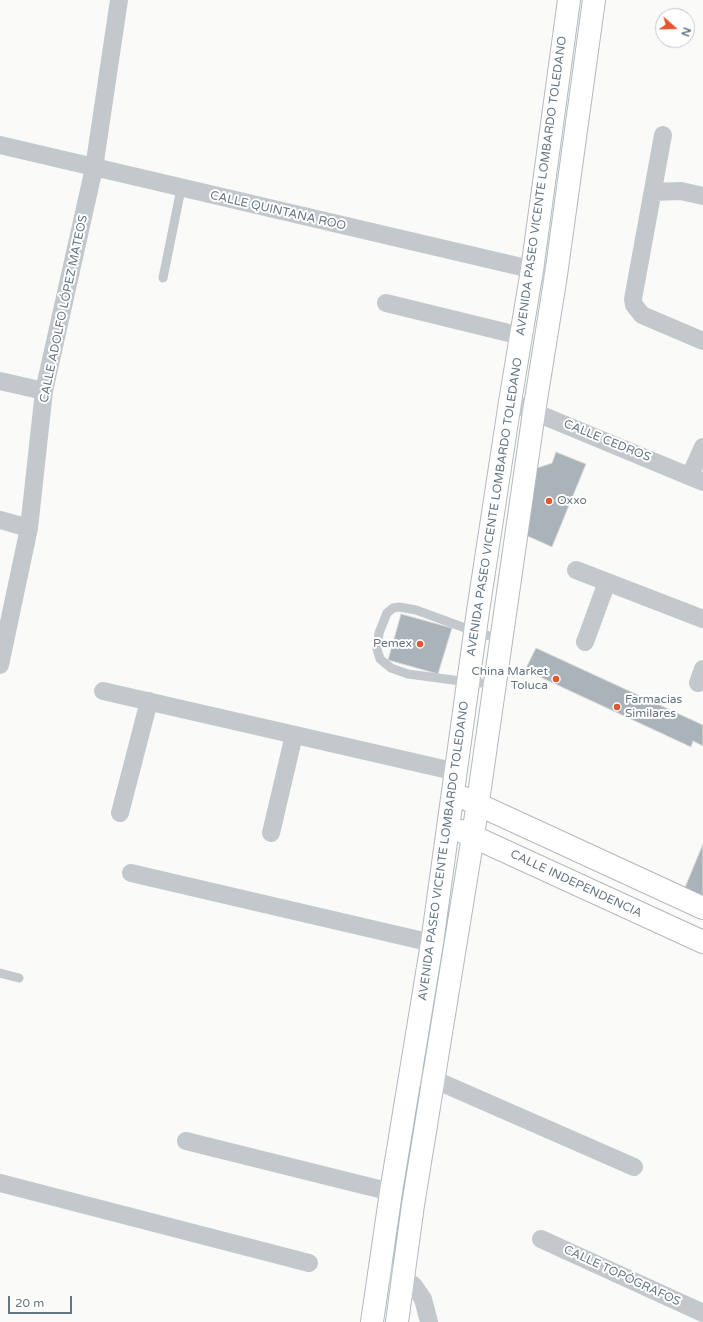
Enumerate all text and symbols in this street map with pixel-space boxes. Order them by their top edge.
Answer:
north arrow [655,8,695,48]
text: N [678,26,693,38]
street label: AVENIDA PASEO VICENTE LOMBARDO TOLEDANO [514,35,570,337]
street label: CALLE QUINTANA ROO [209,188,347,234]
street label: CALLE ADOLFO LÓPEZ MATEOS [37,214,91,404]
street label: AVENIDA PASEO VICENTE LOMBARDO TOLEDANO [464,356,526,658]
street label: CALLE CEDROS [561,417,653,465]
place label: Oxxo [557,494,587,508]
marker: Oxxo [544,496,554,506]
place label: Pemex [373,637,412,651]
marker: Pemex [415,639,425,649]
place label: China Market Toluca [471,665,548,693]
marker: China Market Toluca [551,674,561,684]
place label: Farmacias Similares [625,693,682,721]
street label: AVENIDA PASEO VICENTE LOMBARDO TOLEDANO [416,700,472,1002]
marker: Farmacias Similares [612,702,622,712]
street label: CALLE INDEPENDENCIA [508,847,644,921]
street label: CALLE TOPÓGRAFOS [561,1243,683,1309]
scale bar [10,1288,74,1314]
text: 20 m [15,1296,44,1310]

